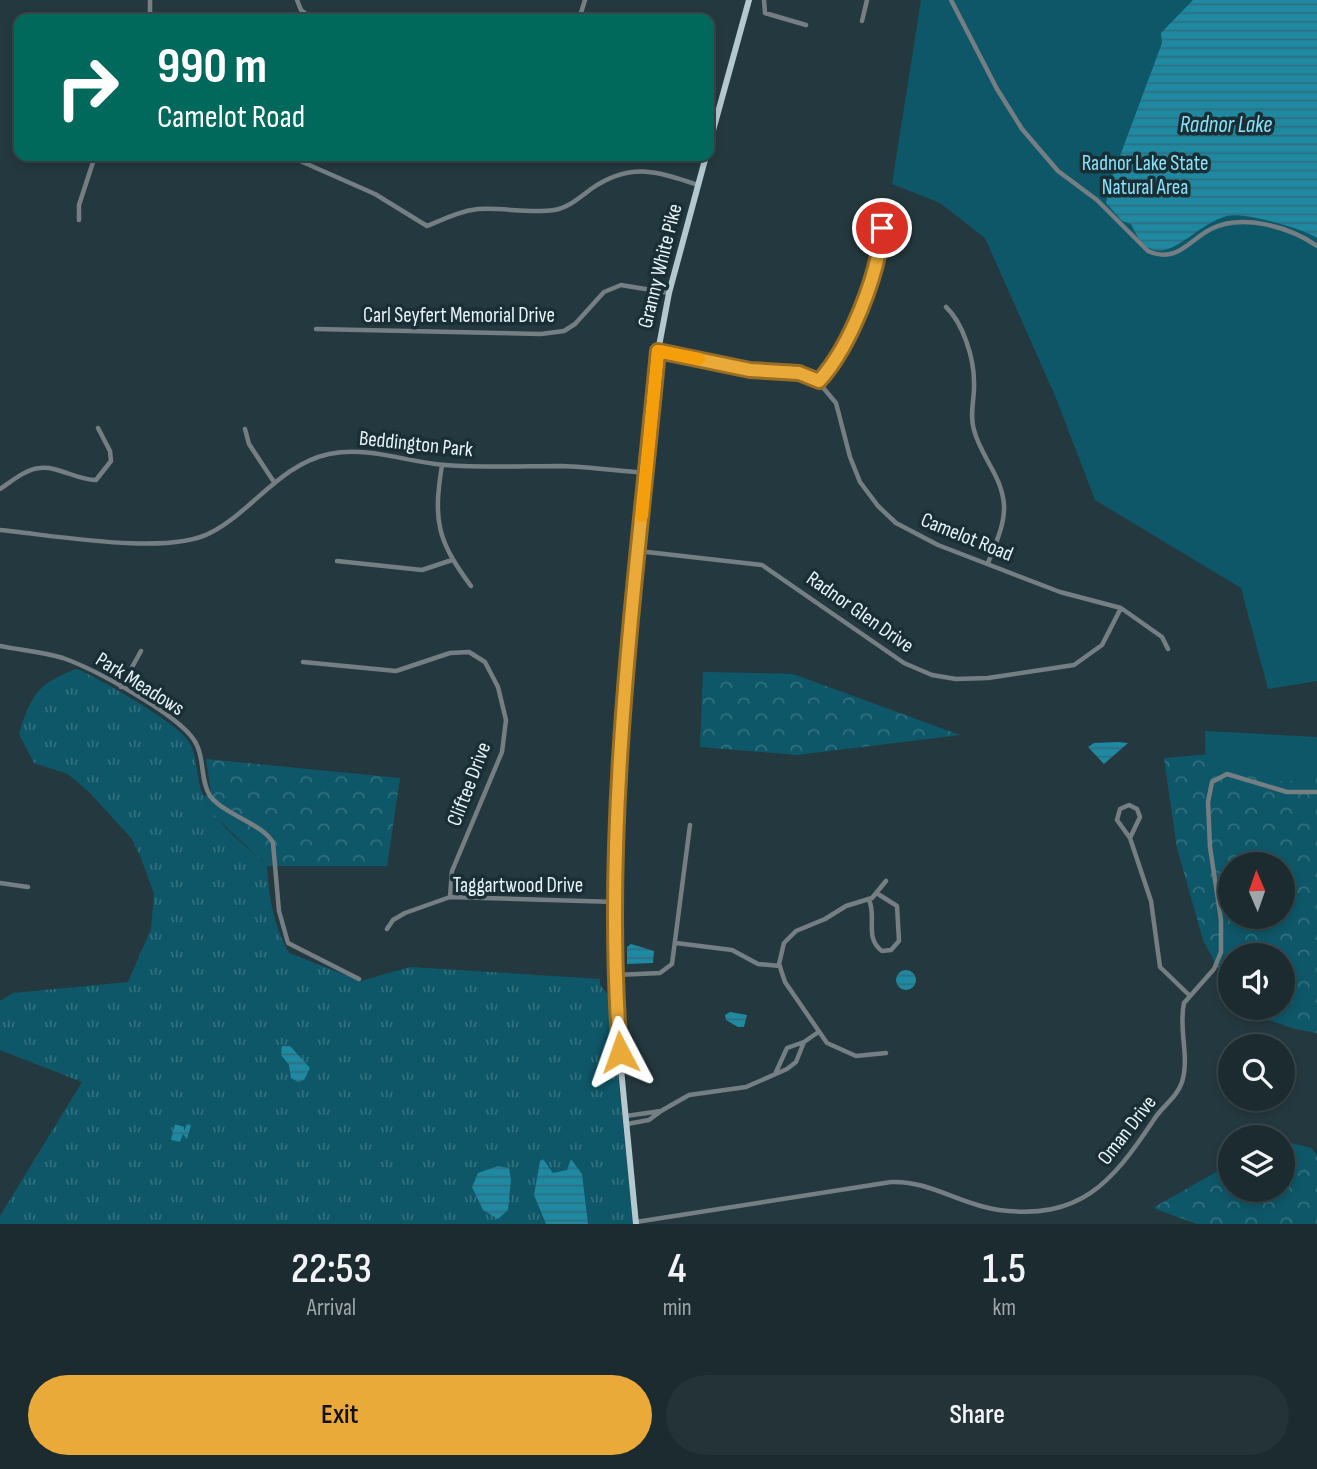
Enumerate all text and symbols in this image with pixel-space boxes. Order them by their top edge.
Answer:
text: 990 m [157,38,267,97]
icon: right [42,42,133,133]
text: Camelot Road [157,98,305,137]
water label: Radnor Lake [1180,111,1272,139]
park label: Radnor Lake State Natural Area [1082,151,1208,200]
pin [852,198,912,258]
street label: Granny White Pike [632,201,688,331]
icon: arrive [863,209,901,247]
street label: Carl Seyfert Memorial Drive [363,303,555,328]
street label: Beddington Park [358,426,474,462]
street label: Camelot Road [917,507,1017,567]
street label: Radnor Glen Drive [802,566,918,658]
street label: Park Meadows [91,647,189,721]
street label: Cliftee Drive [442,739,496,829]
north arrow [1218,852,1295,929]
map controls [1218,852,1295,1202]
street label: Taggartwood Drive [453,873,583,898]
button: sound [1218,943,1295,1020]
position arrow [583,1015,657,1089]
button: search [1218,1034,1295,1111]
street label: Oman Drive [1092,1090,1162,1170]
button: layers [1218,1125,1295,1202]
text: 22:53 [291,1244,372,1295]
text: 4 [668,1244,687,1295]
text: 1.5 [983,1244,1026,1295]
text: Arrival [307,1294,356,1322]
text: min [663,1294,692,1322]
text: km [993,1294,1016,1322]
button: Exit [28,1375,652,1455]
button: Share [666,1375,1289,1455]

